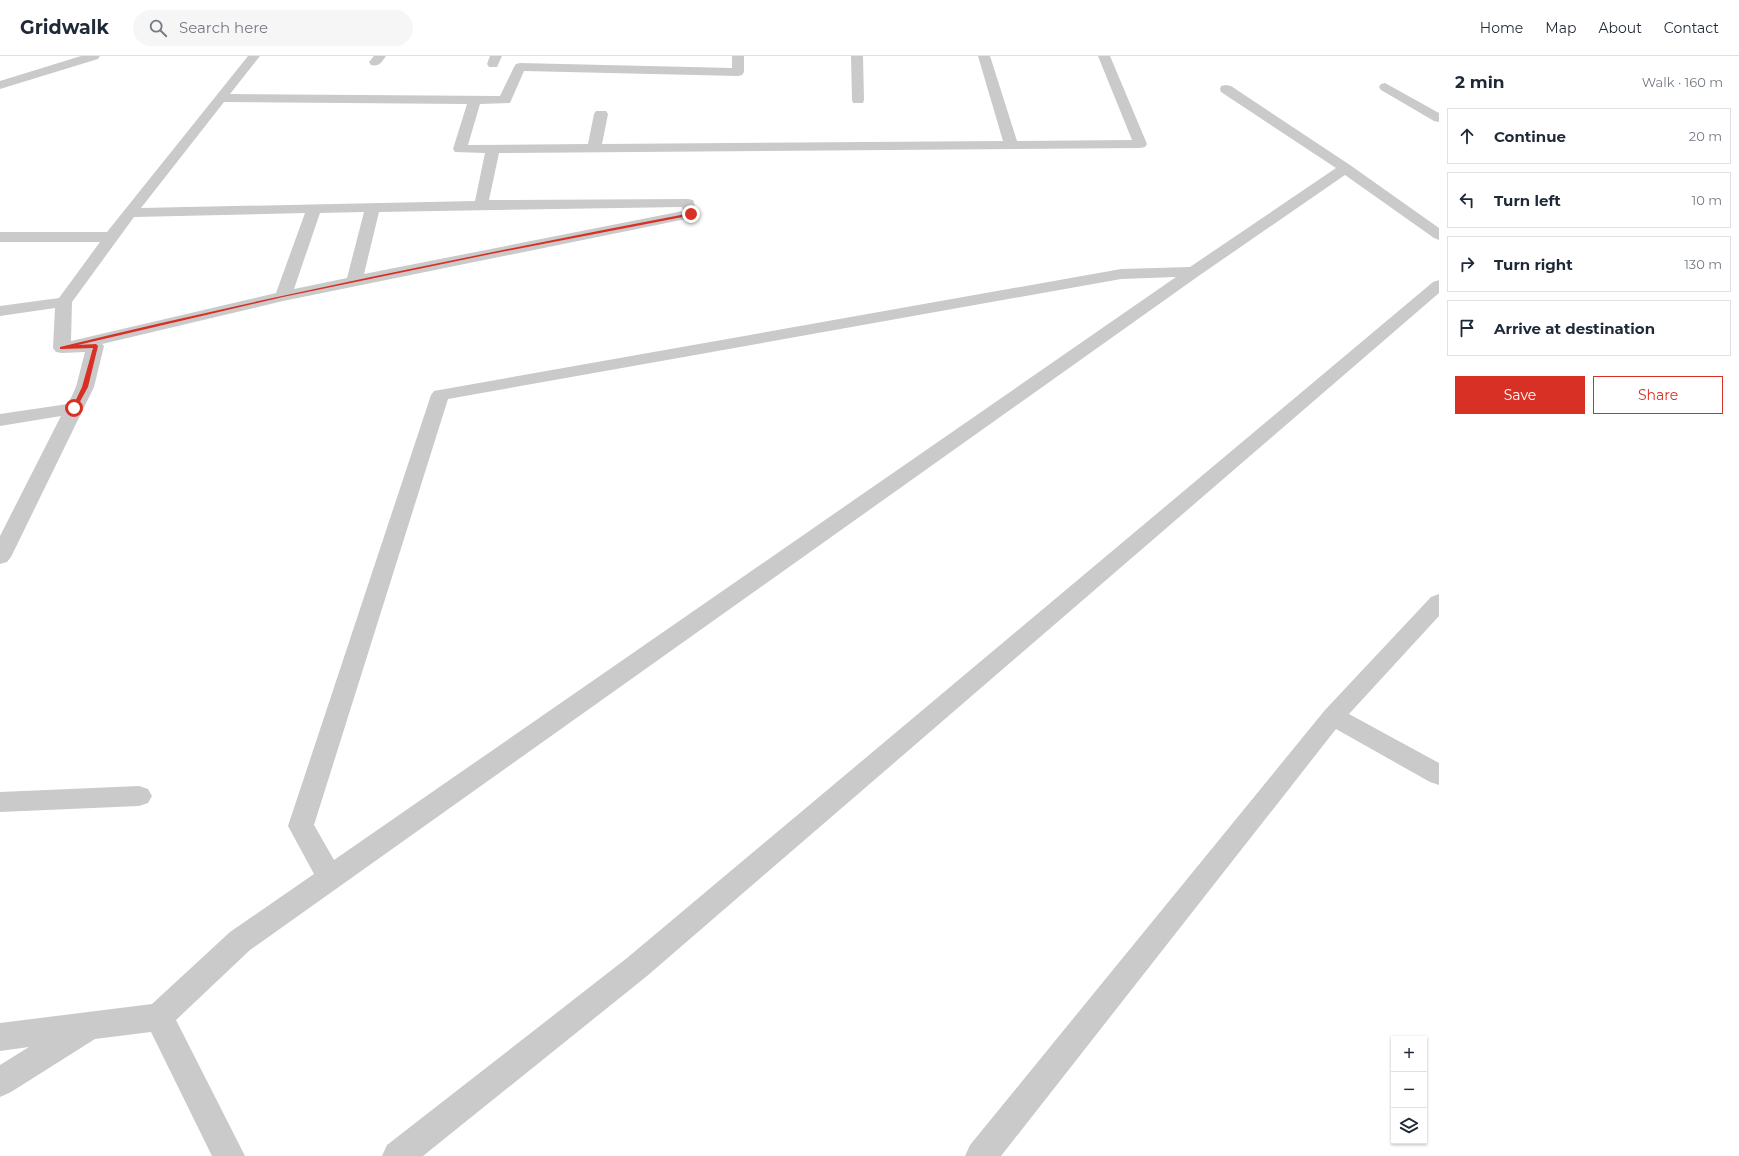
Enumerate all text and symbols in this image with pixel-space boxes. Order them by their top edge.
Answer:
search box [133,10,413,46]
text: Gridwalk [20,16,109,39]
icon: search [147,17,169,39]
text: Search here [179,18,268,37]
text: Home [1480,19,1523,37]
text: Map [1545,19,1576,37]
text: About [1598,19,1642,37]
text: Contact [1664,19,1719,37]
text: 2 min [1455,72,1505,92]
text: Walk · 160 m [1642,74,1723,90]
icon: ahead [1456,125,1478,147]
text: Continue [1494,127,1566,146]
text: 20 m [1689,128,1722,144]
icon: left [1456,189,1478,211]
text: Turn left [1494,191,1561,210]
text: 10 m [1692,192,1722,208]
route end [682,205,700,223]
icon: right [1456,253,1478,275]
text: Turn right [1494,255,1573,274]
text: 130 m [1684,256,1722,272]
icon: arrive [1456,317,1478,339]
text: Arrive at destination [1494,319,1655,338]
button: Save [1455,376,1585,414]
button: Share [1593,376,1723,414]
route start [65,399,83,417]
map controls [1391,1036,1427,1144]
button: + [1391,1036,1427,1072]
button: − [1391,1072,1427,1108]
button: layers [1391,1108,1427,1144]

